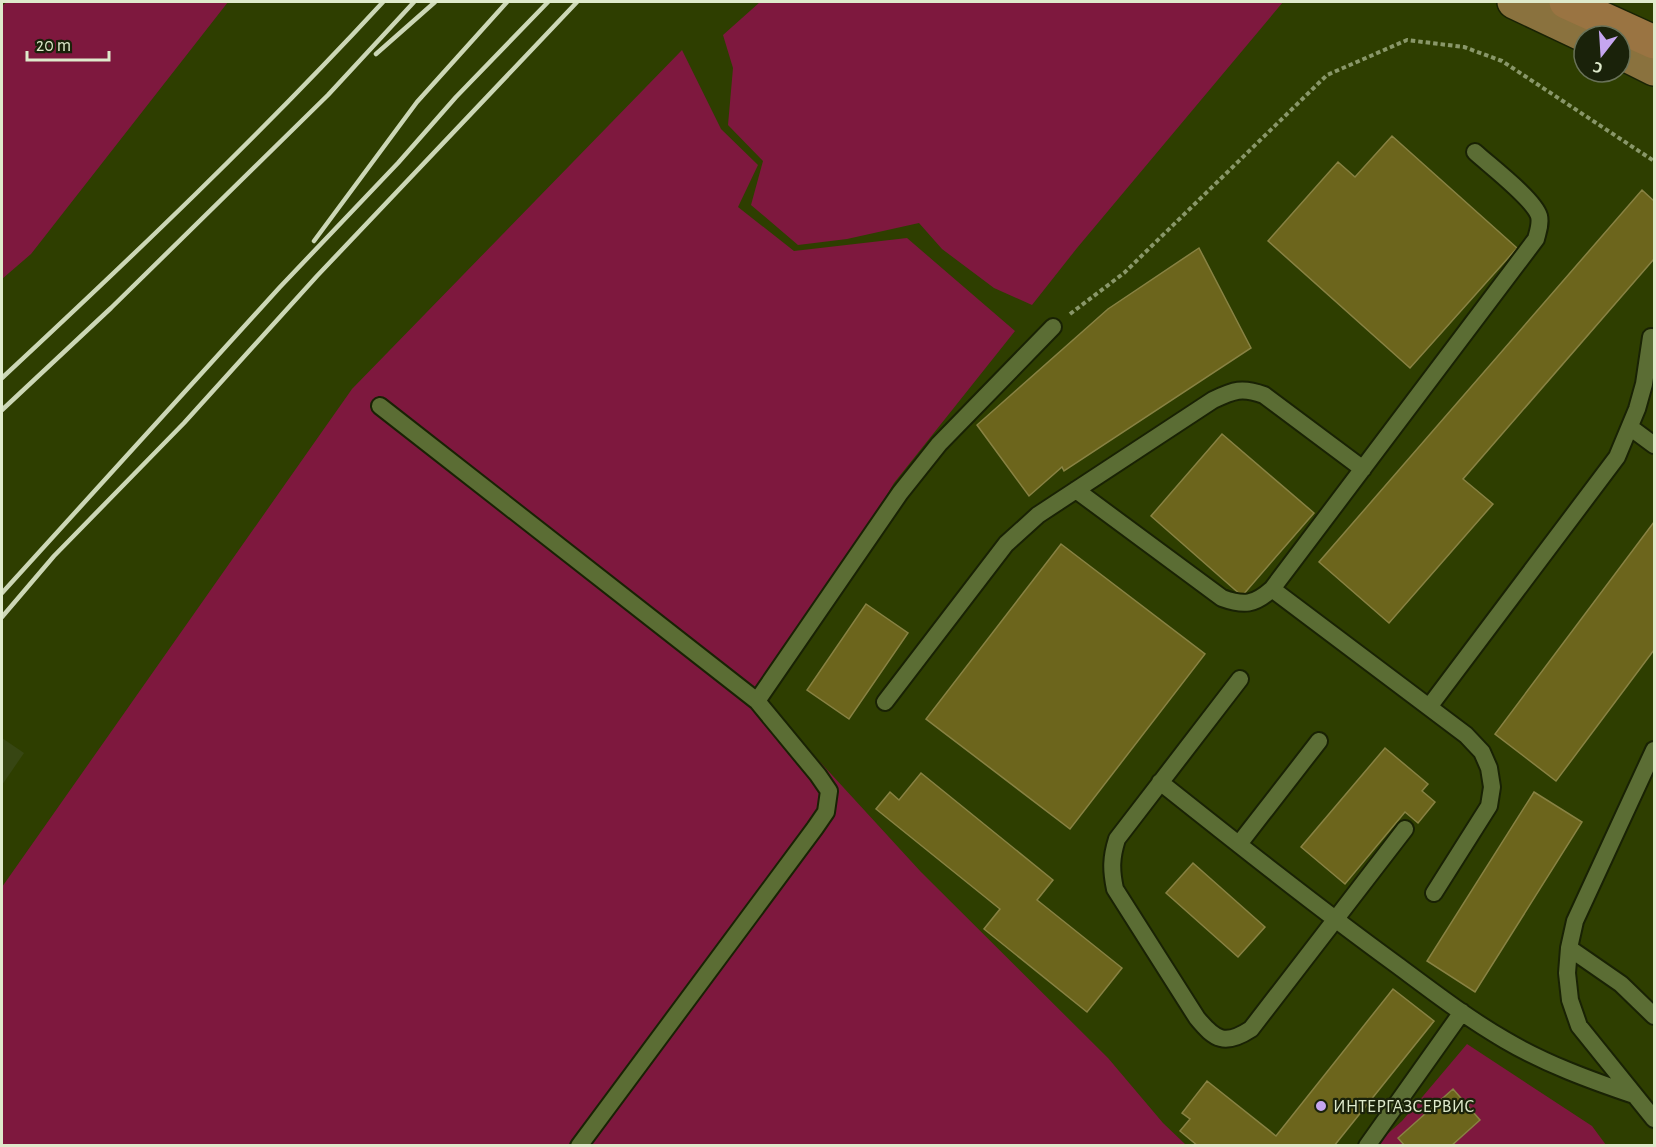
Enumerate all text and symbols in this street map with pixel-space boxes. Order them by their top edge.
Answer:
scale bar [27,24,110,62]
north arrow [1572,24,1632,84]
text: 20 m [36,37,71,55]
text: С [1591,58,1604,76]
place label: ИНТЕРГАЗСЕРВИС [1333,1098,1474,1116]
marker: ИНТЕРГАЗСЕРВИС [1314,1099,1328,1113]

